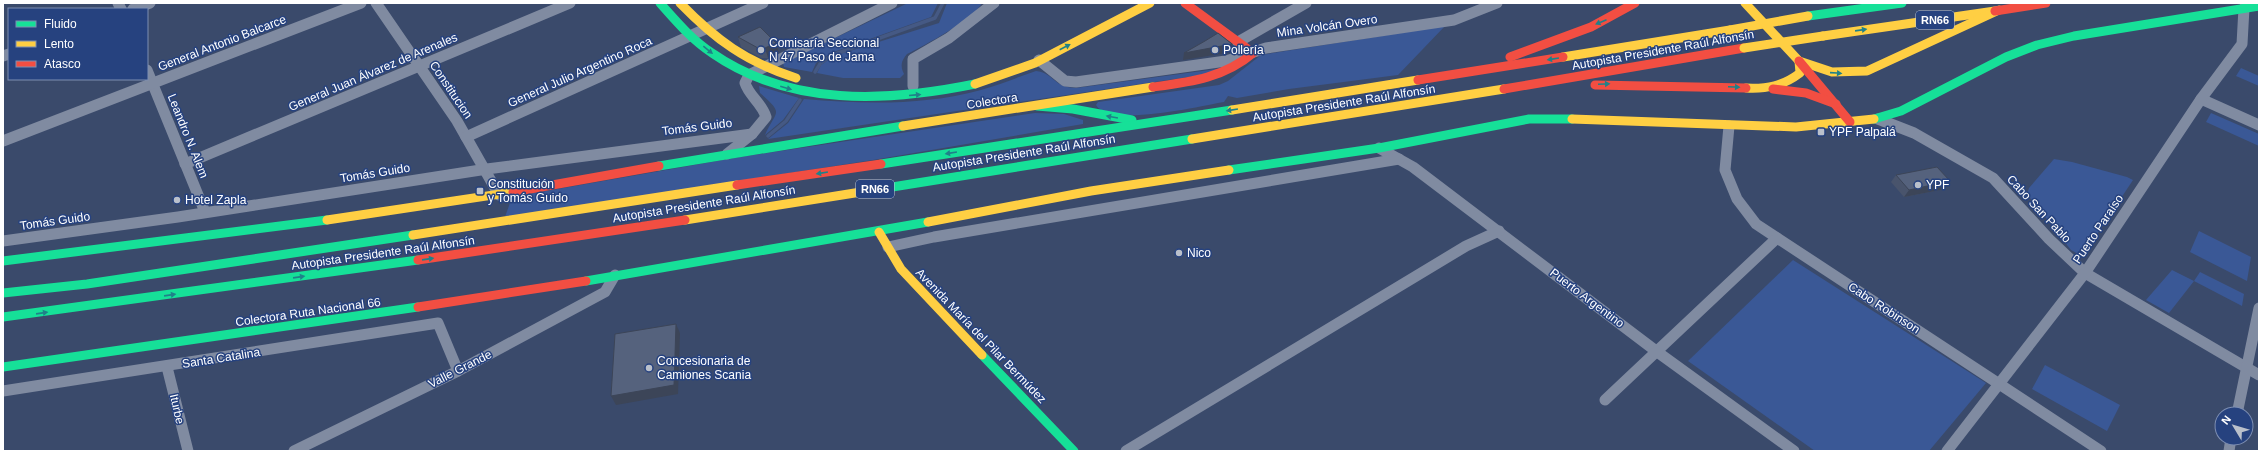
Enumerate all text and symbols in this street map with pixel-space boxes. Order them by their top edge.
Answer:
legend [8,8,148,80]
road number: RN66 [1916,11,1954,29]
street label: General Antonio Balcarce [156,12,288,74]
street label: Mina Volcán Overo [1276,12,1378,40]
text: Fluido [44,17,77,31]
one-way arrow [1596,19,1607,25]
street label: Autopista Presidente Raúl Alfonsín [1571,27,1755,73]
one-way arrow [1855,27,1868,33]
street label: General Juan Álvarez de Arenales [286,29,460,114]
street label: General Julio Argentino Roca [506,34,654,110]
place label: Comisaría Seccional N 47 Paso de Jama [769,36,879,64]
text: Lento [44,37,74,51]
place label: Pollería [1223,43,1264,57]
one-way arrow [1059,44,1070,50]
one-way arrow [702,45,713,54]
marker: Comisaría Seccional N 47 Paso de Jama [756,45,766,55]
marker: Pollería [1210,45,1220,55]
one-way arrow [1547,56,1560,62]
text: Atasco [44,57,81,71]
street label: Constitucion [427,59,475,121]
one-way arrow [1830,70,1842,77]
one-way arrow [1598,81,1611,87]
street label: Autopista Presidente Raúl Alfonsín [1252,82,1436,124]
one-way arrow [1728,84,1740,91]
one-way arrow [780,85,792,91]
street label: Colectora [966,90,1019,112]
street label: Leandro N. Alem [165,92,211,180]
one-way arrow [909,92,921,98]
one-way arrow [1225,107,1238,113]
one-way arrow [1105,114,1118,120]
street label: Tomás Guido [661,116,733,138]
place label: YPF Palpalá [1829,125,1896,139]
marker: YPF Palpalá [1816,127,1826,137]
street label: Autopista Presidente Raúl Alfonsín [932,132,1116,174]
one-way arrow [945,150,957,156]
street label: Tomás Guido [339,161,411,185]
one-way arrow [816,170,828,176]
street label: Cabo San Pablo [2004,172,2074,246]
place label: Constitución y Tomás Guido [488,177,568,205]
place label: YPF [1926,178,1949,192]
road number: RN66 [856,180,894,198]
marker: YPF [1913,180,1923,190]
street label: Autopista Presidente Raúl Alfonsín [612,183,796,225]
marker: Constitución y Tomás Guido [475,186,485,196]
street label: Puerto Paraíso [2070,192,2126,266]
place label: Hotel Zapla [185,193,247,207]
marker: Hotel Zapla [172,195,182,205]
street label: Tomás Guido [19,209,91,233]
street label: Autopista Presidente Raúl Alfonsín [291,233,475,273]
place label: Nico [1187,246,1211,260]
marker: Nico [1174,248,1184,258]
one-way arrow [422,256,434,262]
street label: Avenida María del Pilar Bermúdez [913,266,1049,406]
street label: Puerto Argentino [1547,266,1627,331]
one-way arrow [293,274,305,280]
street label: Cabo Robinson [1845,280,1923,336]
one-way arrow [164,292,177,298]
street label: Colectora Ruta Nacional 66 [234,295,382,329]
one-way arrow [36,310,48,316]
street label: Santa Catalina [181,345,261,371]
street label: Valle Grande [426,347,494,391]
place label: Concesionaria de Camiones Scania [657,354,751,382]
marker: Concesionaria de Camiones Scania [644,363,654,373]
street label: Iturbe [167,392,187,426]
north arrow [2214,406,2254,446]
text: N [2219,413,2233,427]

